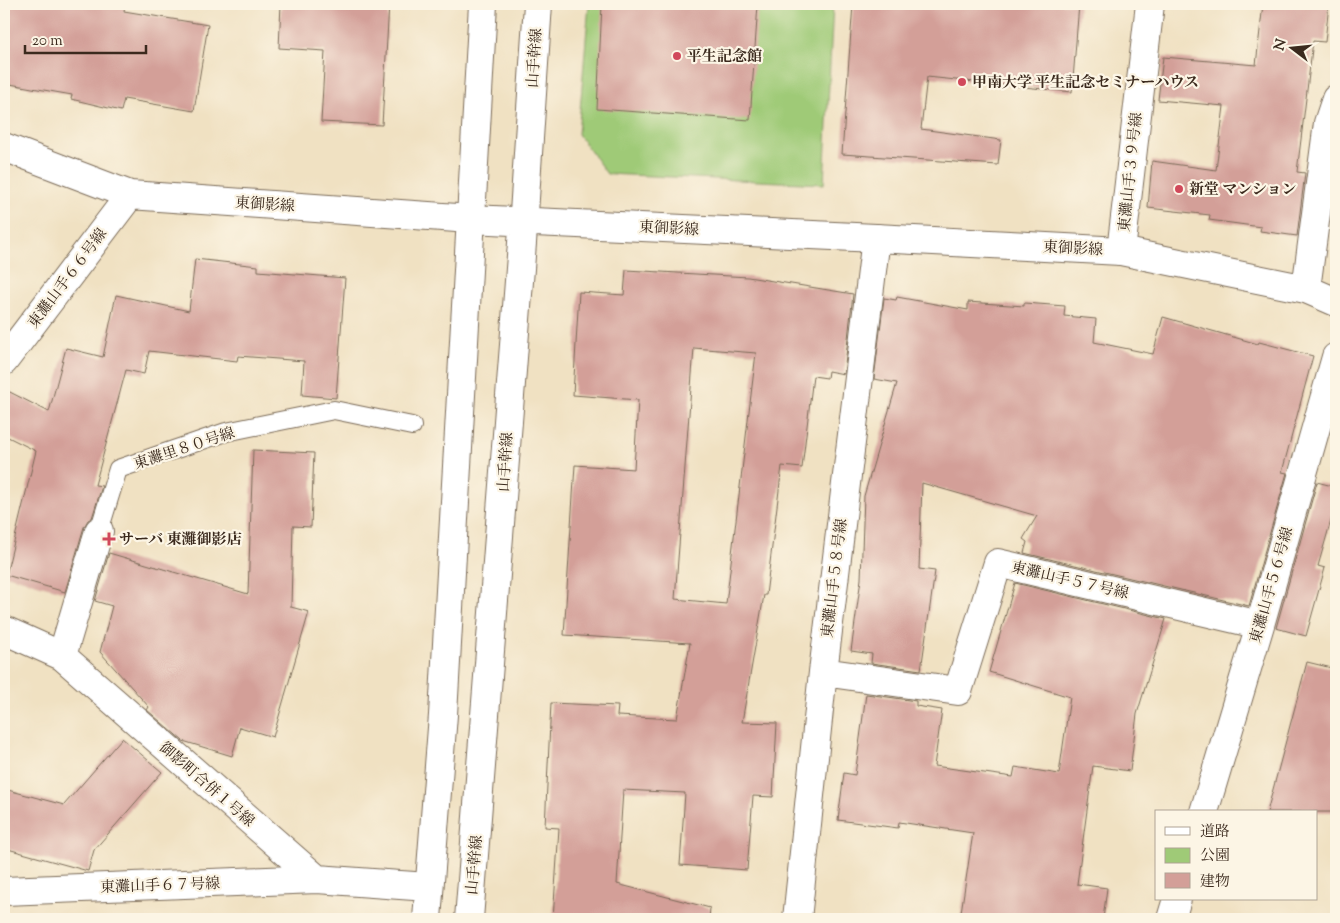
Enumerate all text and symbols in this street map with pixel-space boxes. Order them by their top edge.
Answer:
scale bar [25,22,146,54]
north arrow [1268,22,1318,72]
street label: 山手幹線 [523,27,548,89]
text: 20 m [32,31,63,52]
text: N [1270,37,1293,53]
place label: 平生記念館 [687,47,762,68]
marker: 平生記念館 [671,50,683,62]
place label: 甲南大学 平生記念セミナーハウス [972,73,1199,94]
marker: 甲南大学 平生記念セミナーハウス [956,76,968,88]
street label: 東灘山手３９号線 [1115,111,1148,233]
place label: 新堂 マンション [1189,180,1297,201]
marker: 新堂 マンション [1173,183,1185,195]
street label: 東御影線 [234,193,296,218]
street label: 東御影線 [638,217,699,242]
street label: 東灘山手６６号線 [24,225,113,333]
street label: 東御影線 [1042,237,1103,262]
street label: 東灘里８０号線 [131,423,238,476]
street label: 山手幹線 [494,431,519,493]
street label: 東灘山手５８号線 [818,517,853,639]
street label: 東灘山手５６号線 [1246,525,1299,646]
place label: サーバ 東灘御影店 [119,530,241,551]
marker: サーバ 東灘御影店 [103,533,115,545]
street label: 東灘山手５７号線 [1009,558,1130,605]
street label: 御影町合併１号線 [154,738,258,832]
legend [1155,810,1318,900]
text: 道路 [1200,822,1230,843]
street label: 山手幹線 [462,834,489,896]
text: 公園 [1200,846,1230,867]
text: 建物 [1200,872,1230,893]
street label: 東灘山手６７号線 [100,874,220,899]

